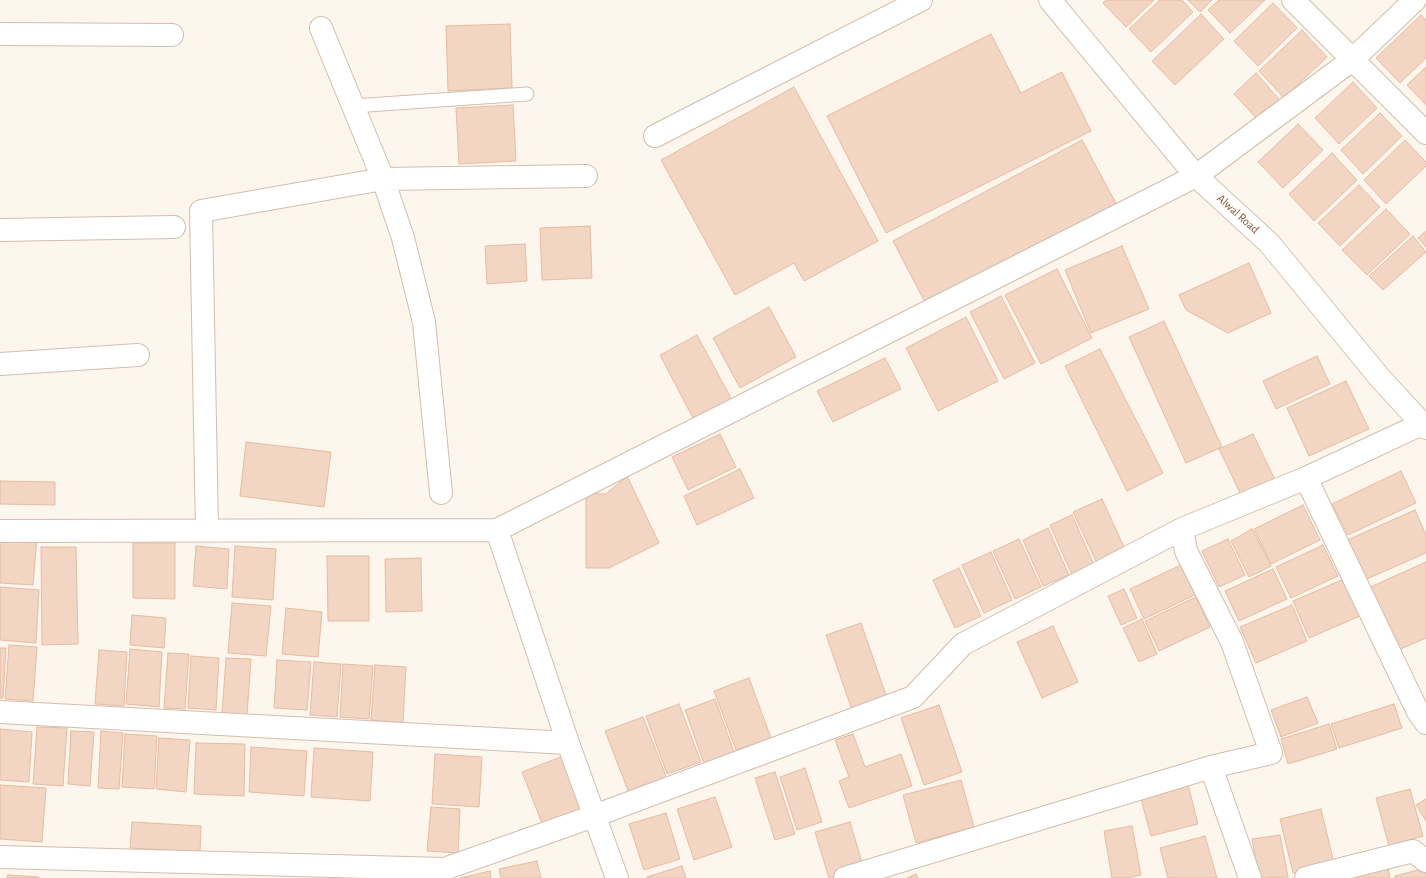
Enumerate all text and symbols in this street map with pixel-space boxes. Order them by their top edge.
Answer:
street label: Alwal Road [1214,191,1262,237]

